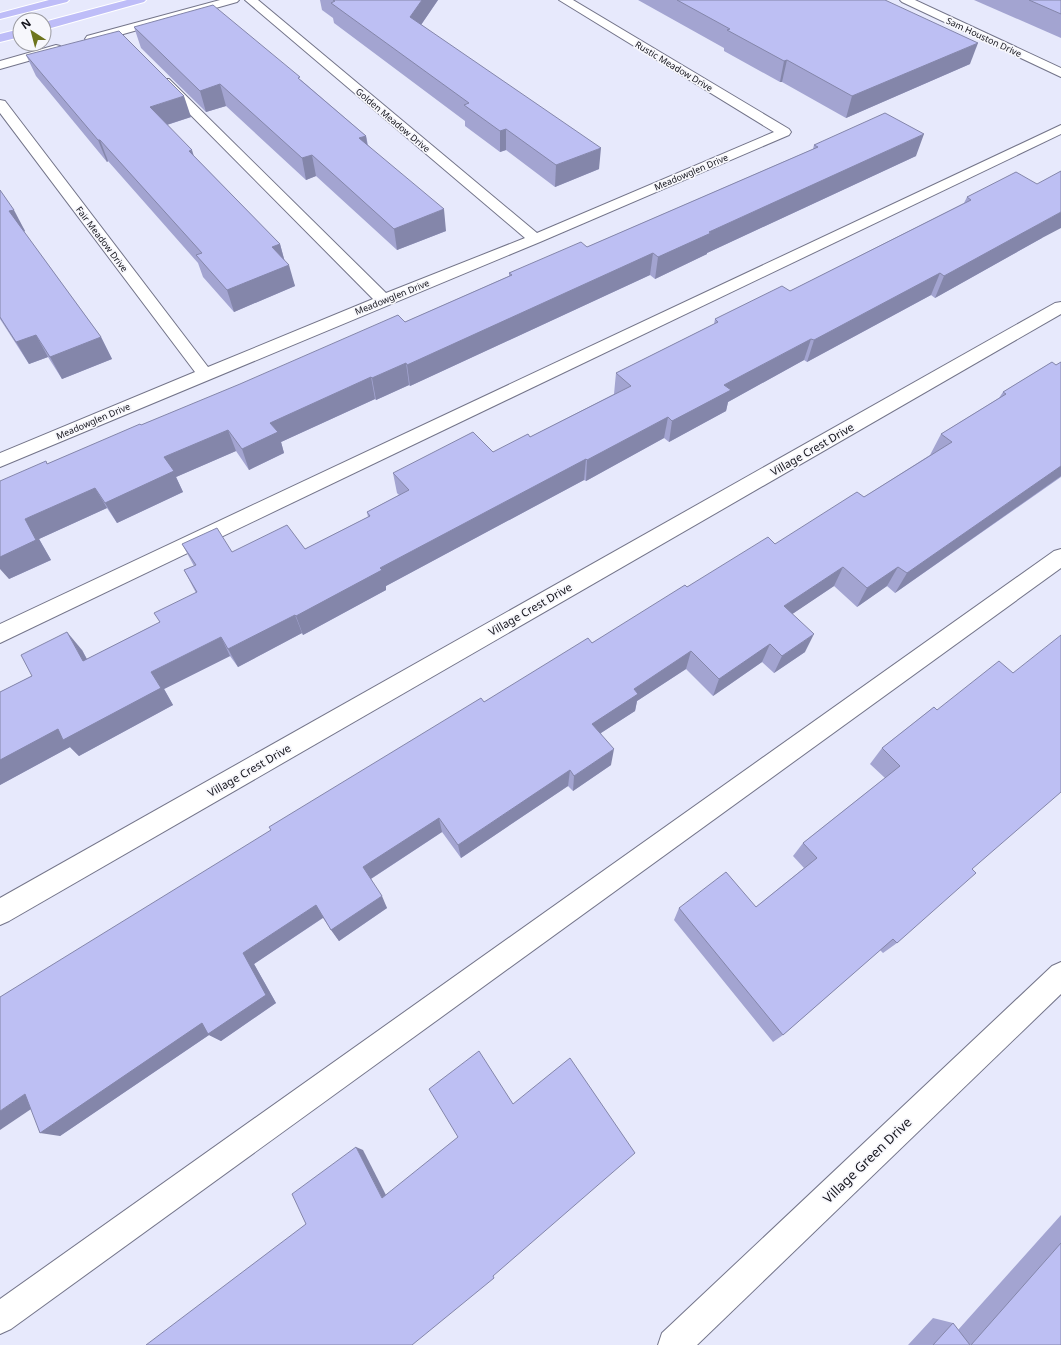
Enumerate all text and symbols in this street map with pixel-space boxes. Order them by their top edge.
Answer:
north arrow [12,12,52,52]
street label: Sam Houston Drive [944,14,1024,60]
text: N [18,15,34,32]
street label: Rustic Meadow Drive [633,38,715,94]
street label: Golden Meadow Drive [353,85,433,155]
street label: Meadowglen Drive [652,151,730,193]
street label: Fair Meadow Drive [73,204,131,274]
street label: Meadowglen Drive [353,276,431,318]
street label: Meadowglen Drive [54,400,132,442]
street label: Village Crest Drive [768,419,856,479]
street label: Village Crest Drive [486,579,574,639]
street label: Village Crest Drive [205,740,293,800]
street label: Village Green Drive [819,1113,915,1207]

